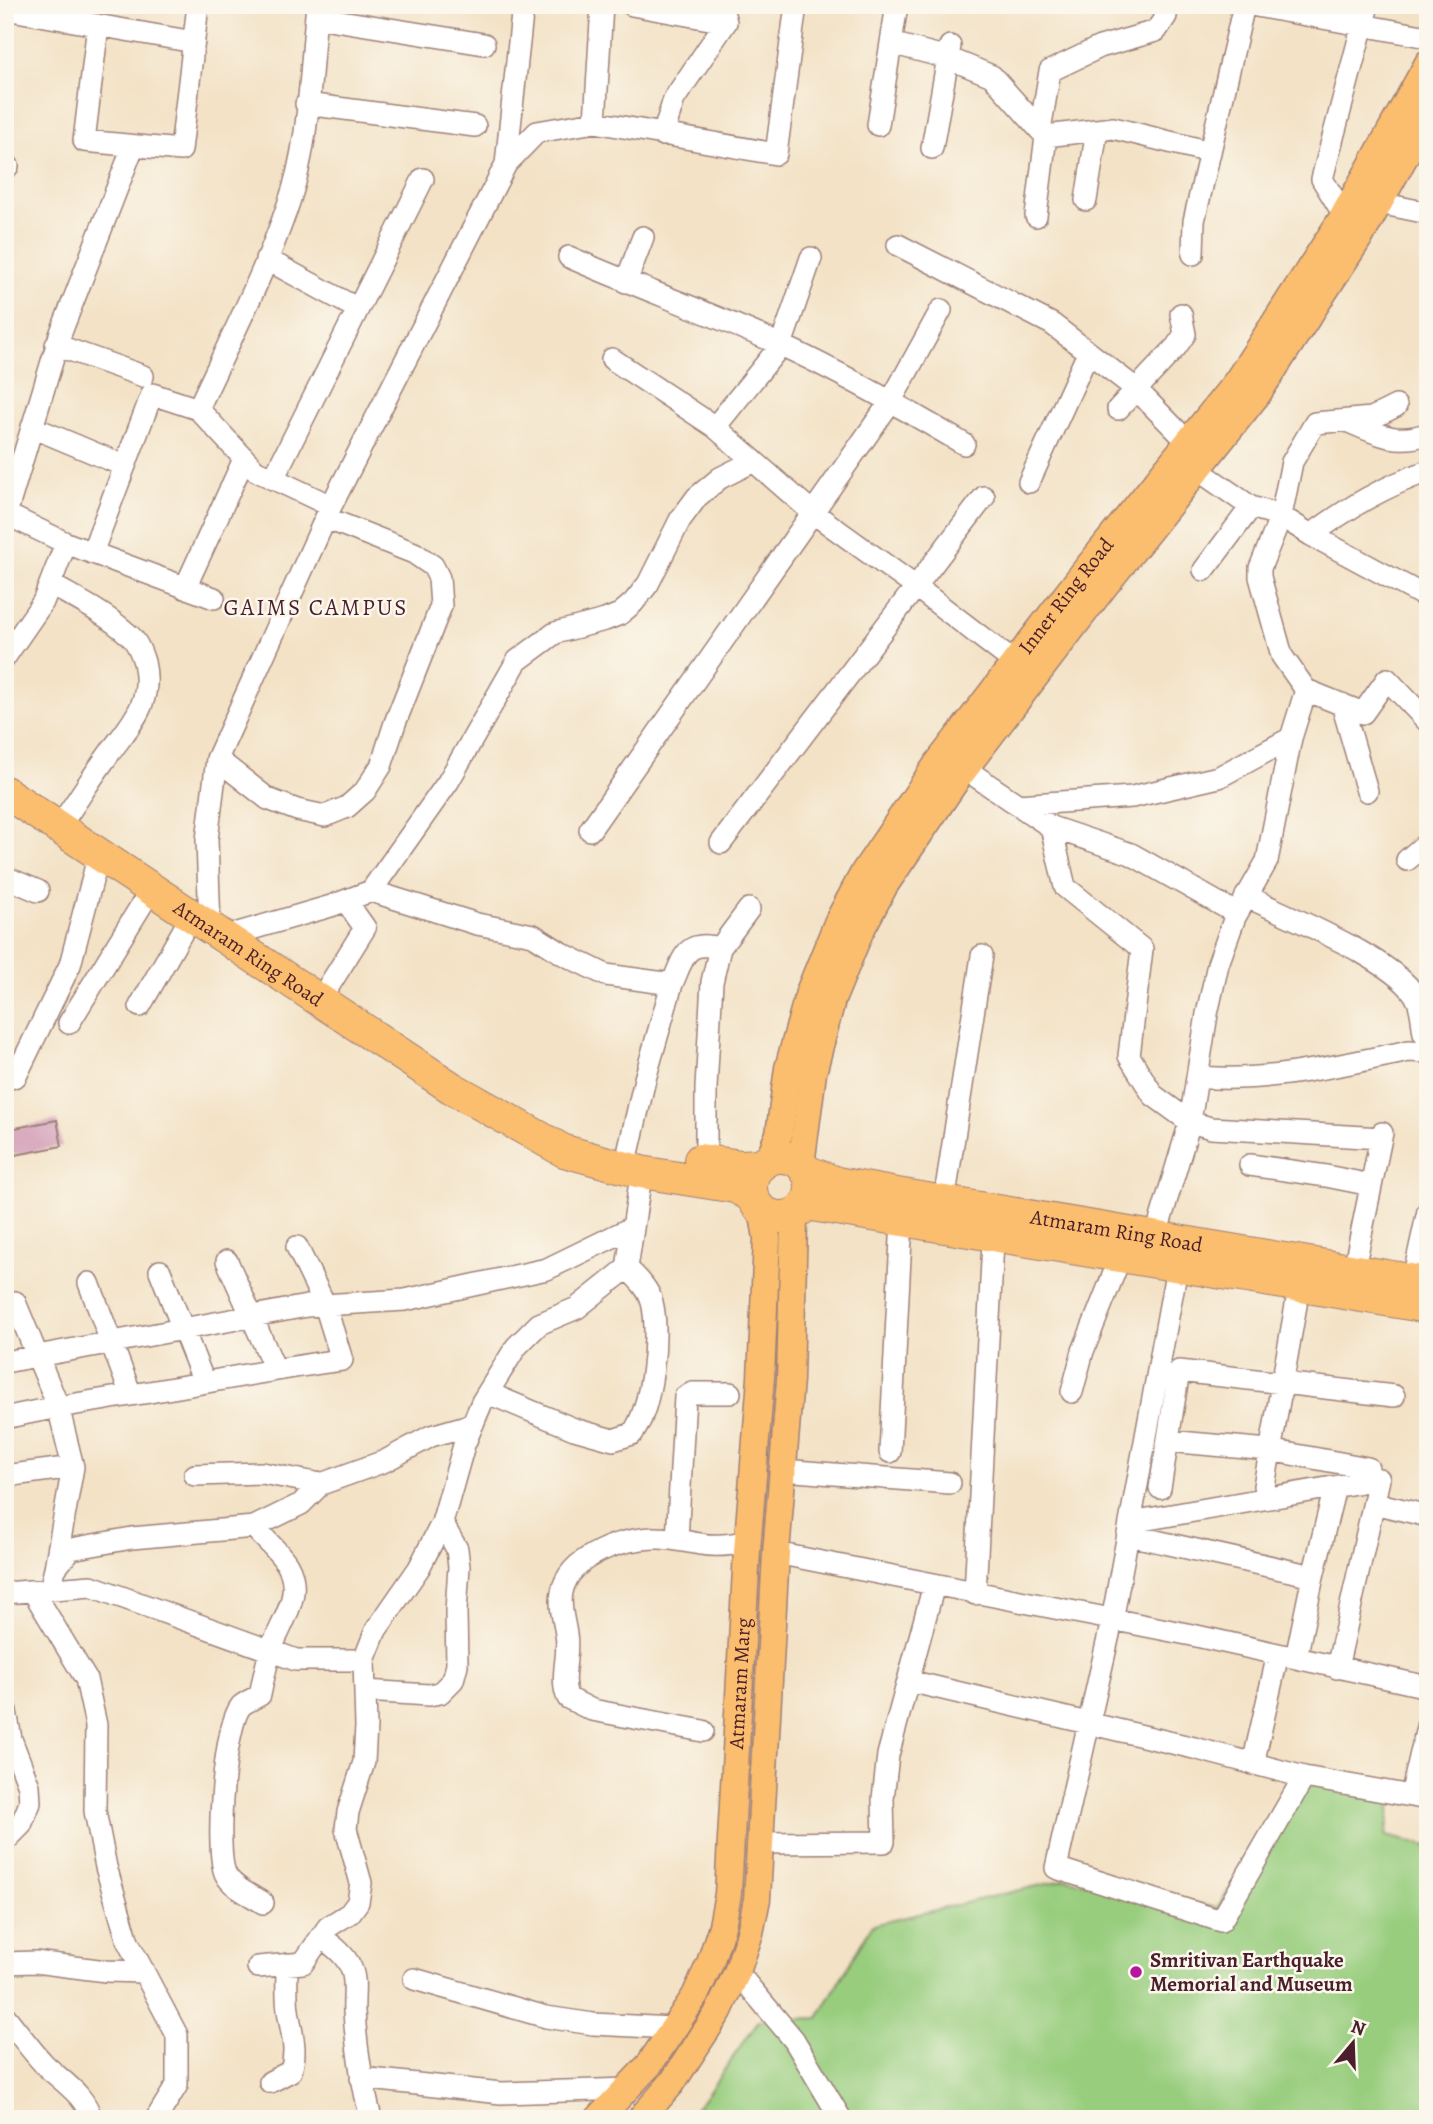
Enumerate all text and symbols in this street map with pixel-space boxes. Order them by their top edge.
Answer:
street label: Inner Ring Road [1012,531,1120,660]
district label: GAIMS CAMPUS [223,592,409,623]
street label: Atmaram Ring Road [167,893,329,1013]
street label: Atmaram Ring Road [1027,1202,1206,1259]
street label: Atmaram Marg [722,1616,757,1751]
place label: Smritivan Earthquake Memorial and Museum [1150,1946,1353,1998]
marker: Smritivan Earthquake Memorial and Museum [1128,1964,1144,1980]
north arrow [1318,2008,1388,2078]
text: N [1347,2013,1369,2042]

